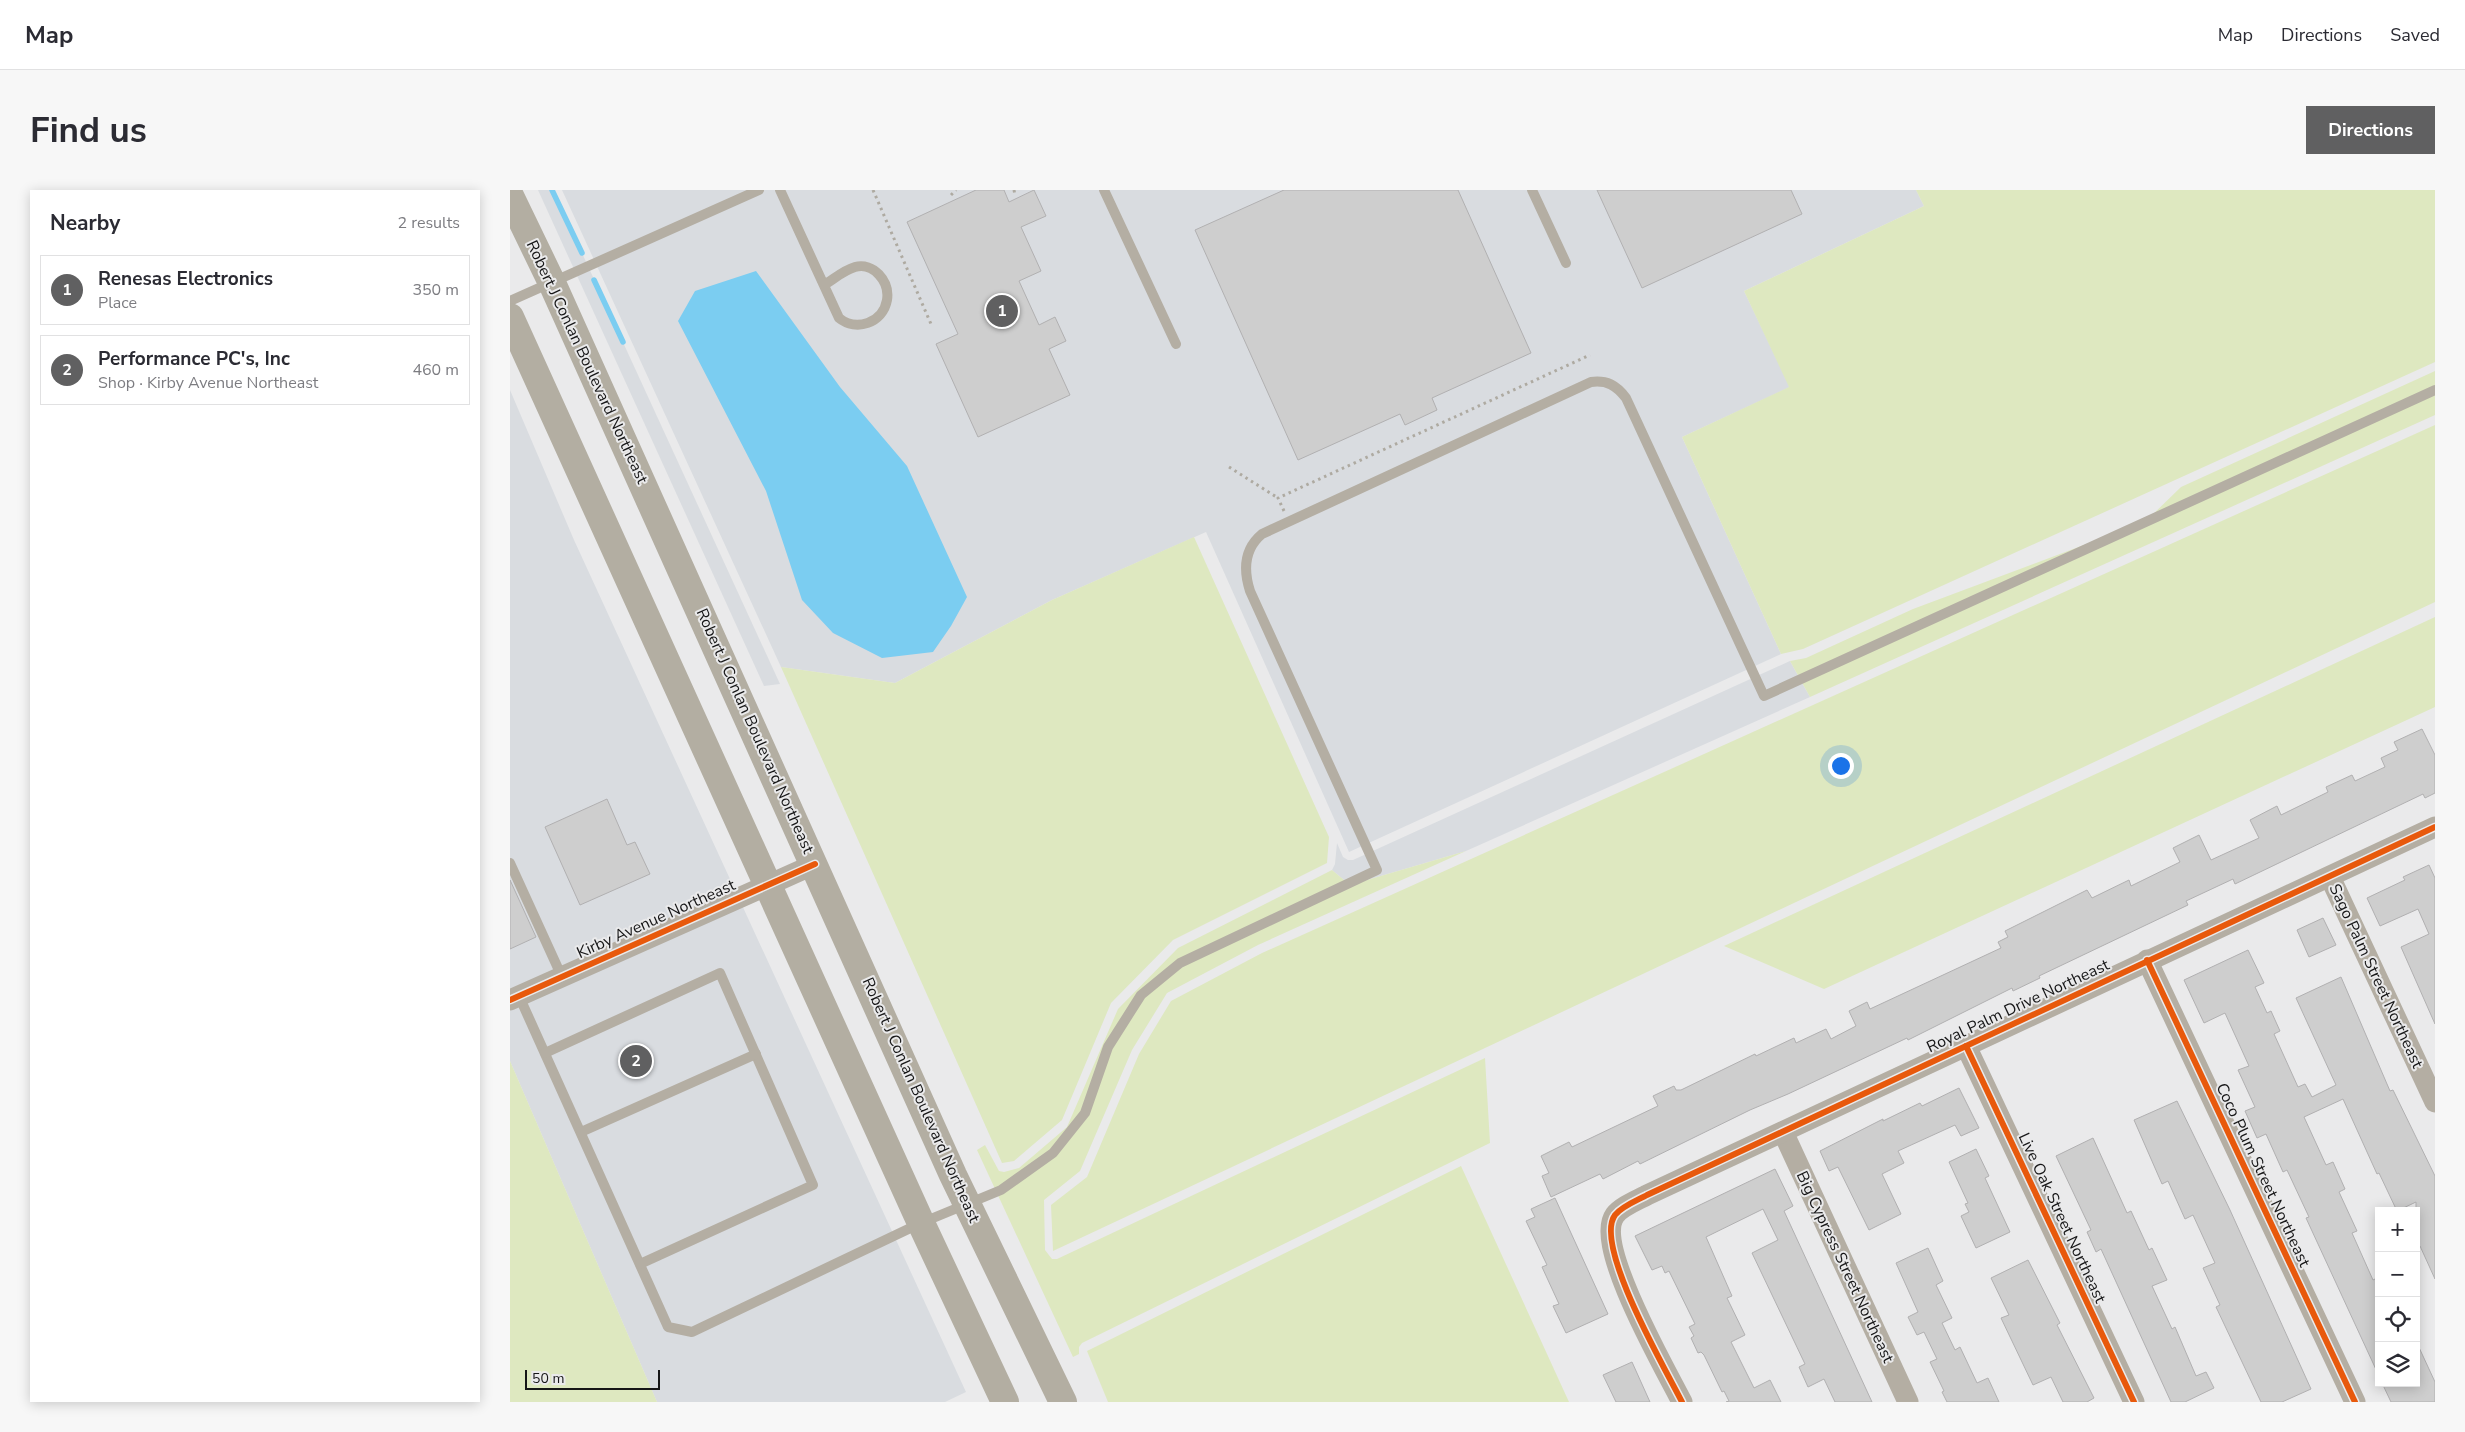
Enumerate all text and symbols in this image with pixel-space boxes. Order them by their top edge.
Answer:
text: Map [25,19,73,51]
text: Map [2218,23,2253,47]
text: Directions [2281,23,2362,47]
text: Saved [2390,23,2440,47]
button: Directions [2306,106,2435,154]
text: Find us [30,107,147,154]
text: Nearby [50,209,120,237]
text: 2 results [398,212,460,234]
street label: Robert J Conlan Boulevard Northeast [521,237,653,488]
text: Renesas Electronics [98,266,273,292]
text: 1 [62,279,72,301]
text: 350 m [412,279,459,301]
text: Place [98,292,137,314]
pin: 1 [986,292,1018,330]
text: Performance PC's, Inc [98,346,290,372]
text: 2 [62,359,72,381]
text: 460 m [412,359,459,381]
text: Shop · Kirby Avenue Northeast [98,372,318,394]
street label: Robert J Conlan Boulevard Northeast [691,605,819,857]
your location [1828,753,1854,779]
street label: Kirby Avenue Northeast [573,874,739,964]
street label: Sago Palm Street Northeast [2324,880,2429,1072]
street label: Royal Palm Drive Northeast [1923,954,2113,1058]
street label: Robert J Conlan Boulevard Northeast [857,974,985,1226]
pin: 2 [620,1042,652,1080]
street label: Coco Plum Street Northeast [2211,1079,2316,1271]
street label: Live Oak Street Northeast [2013,1129,2111,1307]
street label: Big Cypress Street Northeast [1791,1168,1899,1367]
map controls [2375,1207,2420,1387]
button: + [2375,1207,2420,1252]
button: − [2375,1252,2420,1297]
button: locate [2375,1297,2420,1342]
button: layers [2375,1342,2420,1387]
scale bar [525,1367,660,1390]
text: 50 m [532,1369,564,1388]

